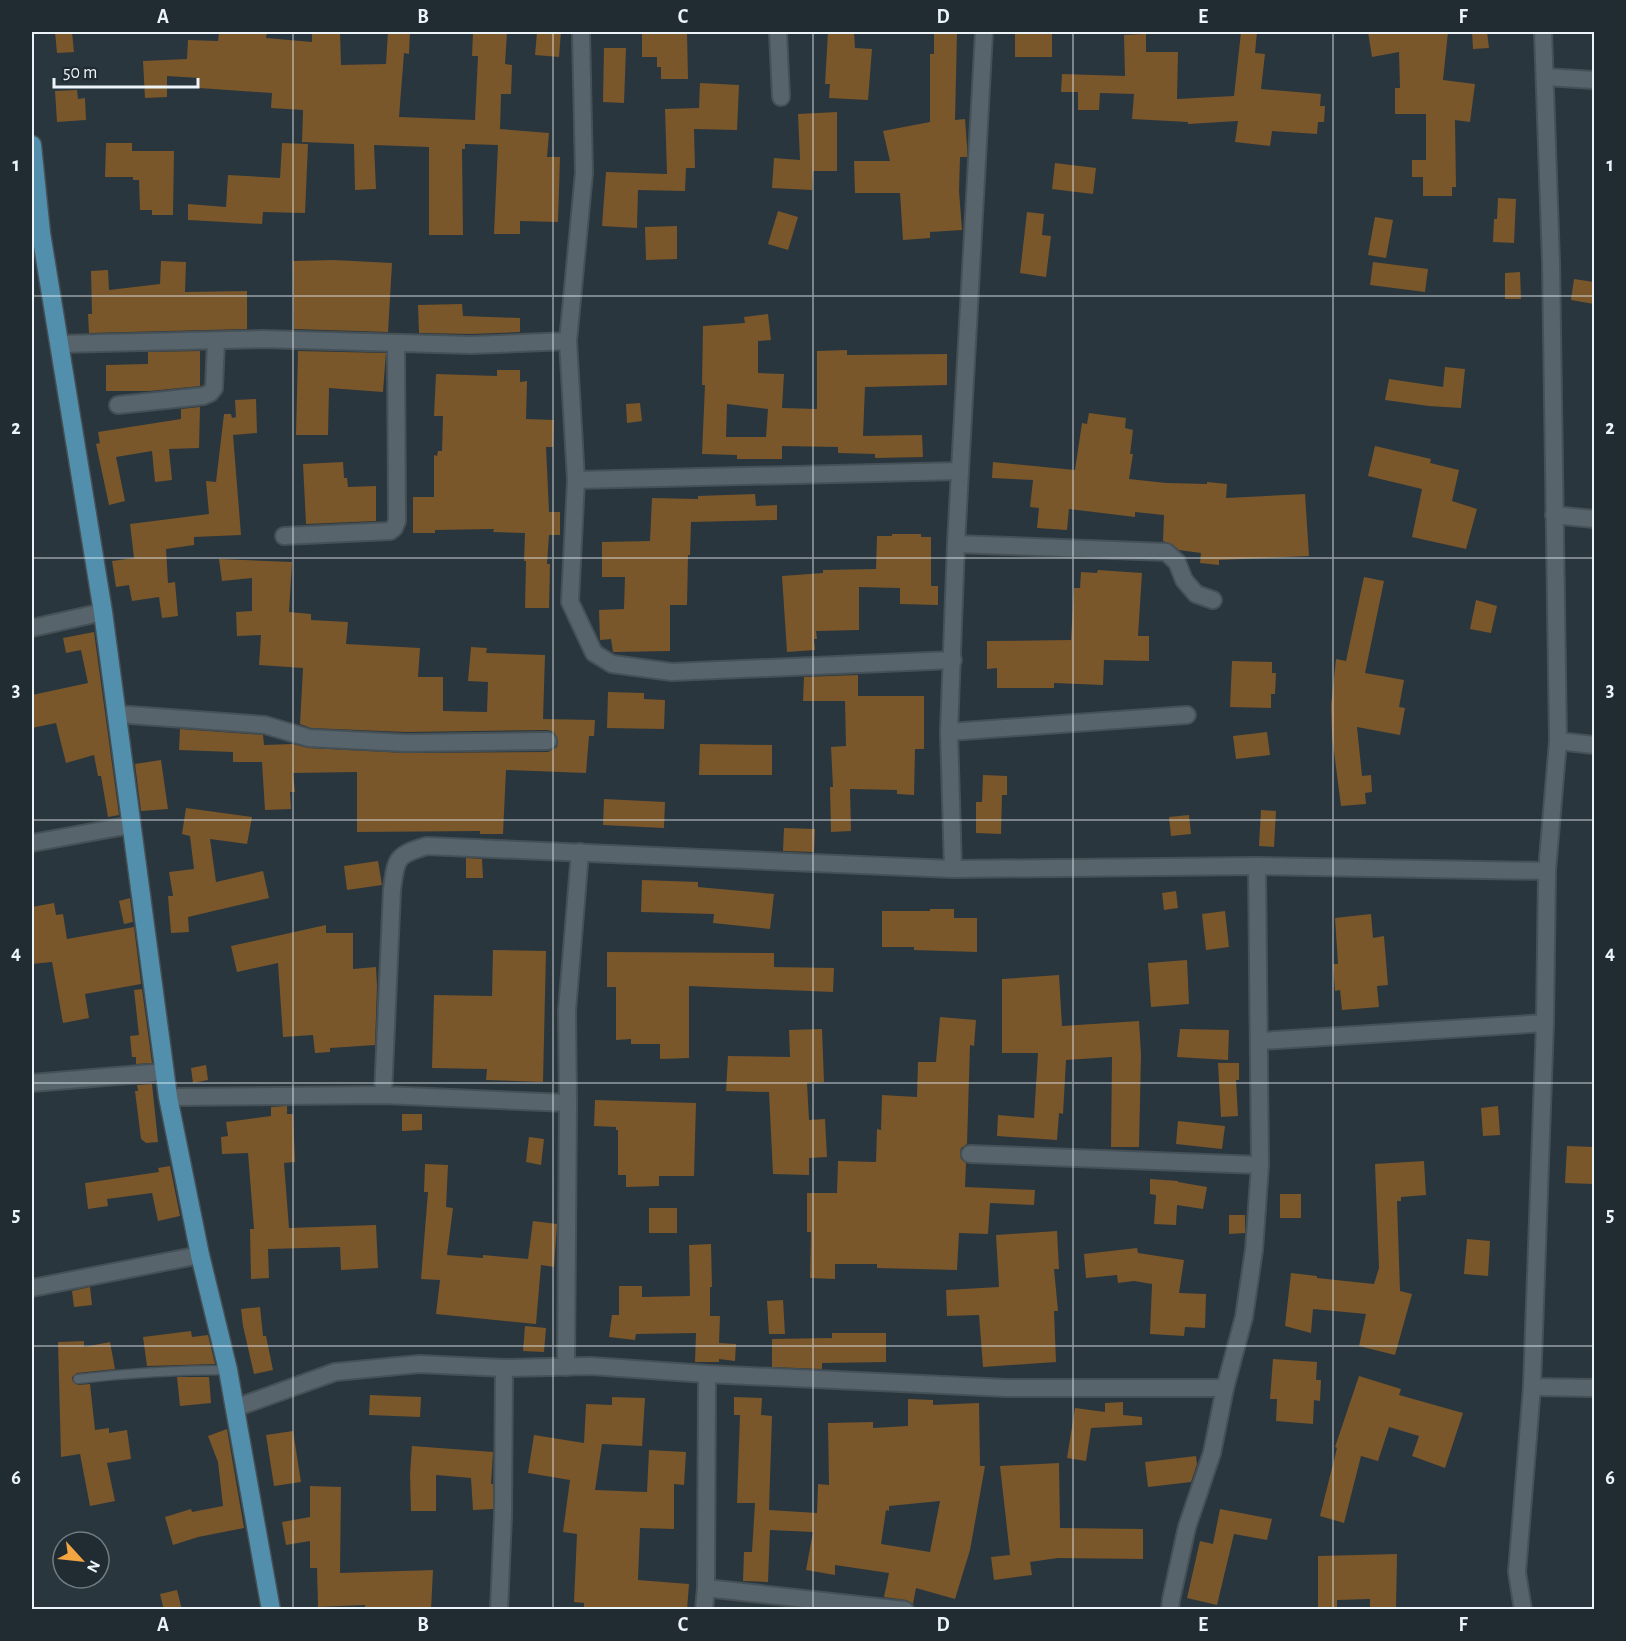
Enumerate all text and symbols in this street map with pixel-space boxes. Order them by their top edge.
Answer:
text: A [157,7,169,27]
text: B [417,7,429,27]
text: C [678,7,689,27]
text: D [936,7,950,27]
text: E [1198,7,1208,27]
text: F [1458,7,1468,27]
scale bar [54,51,198,89]
text: 50 m [63,64,97,82]
text: 1 [12,155,20,175]
text: 1 [1606,155,1614,175]
text: 2 [11,418,21,438]
text: 2 [1605,418,1615,438]
text: 3 [12,680,20,700]
text: 3 [1606,680,1614,700]
text: 4 [11,943,21,963]
text: 4 [1605,943,1615,963]
text: 5 [12,1205,20,1225]
text: 5 [1606,1205,1614,1225]
text: 6 [11,1468,21,1488]
text: 6 [1605,1468,1615,1488]
north arrow [51,1530,111,1590]
text: N [84,1558,103,1575]
text: A [157,1615,169,1635]
text: B [417,1615,429,1635]
text: C [678,1615,689,1635]
text: D [936,1615,950,1635]
text: E [1198,1615,1208,1635]
text: F [1458,1615,1468,1635]

